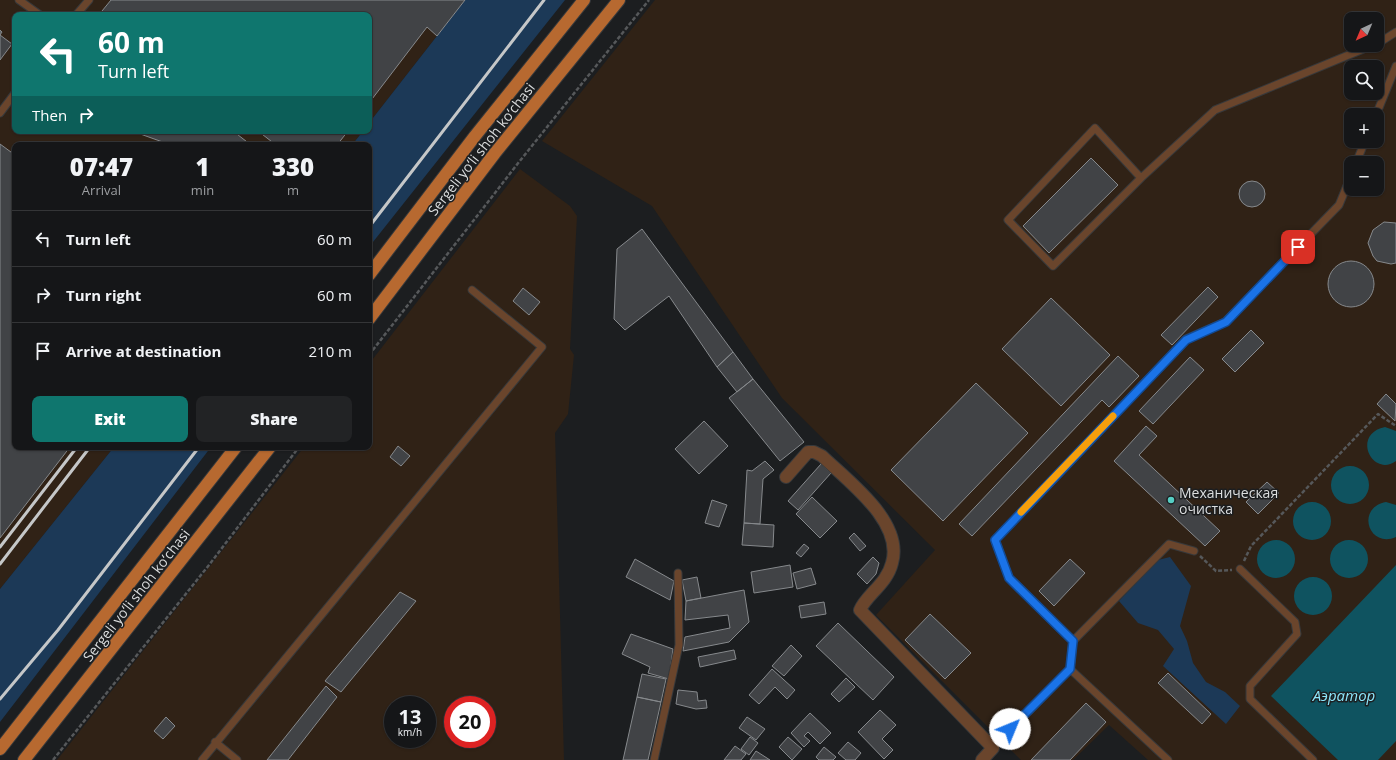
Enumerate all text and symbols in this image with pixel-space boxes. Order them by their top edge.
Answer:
north arrow [1344,12,1384,52]
map controls [1344,12,1384,196]
text: 60 m [98,23,165,61]
icon: left [32,28,84,80]
text: Turn left [98,59,169,83]
button: search [1344,60,1384,100]
street label: Sergeli yo‘li shoh ko‘chasi [423,79,539,219]
icon: right [75,104,97,126]
text: Then [32,105,67,125]
button: + [1344,108,1384,148]
text: 07:47 [70,150,133,183]
text: 1 [195,150,210,183]
text: 330 [272,150,314,183]
button: − [1344,156,1384,196]
text: Arrival [82,181,121,199]
text: min [191,181,214,199]
text: m [287,181,299,199]
icon: left [32,228,54,250]
text: Turn left [66,229,131,249]
text: 60 m [317,229,352,249]
pin [1281,230,1315,264]
icon: arrive [1287,236,1309,258]
icon: right [32,284,54,306]
text: Turn right [66,285,141,305]
text: 60 m [317,285,352,305]
icon: arrive [32,340,54,362]
text: Arrive at destination [66,341,221,361]
text: 210 m [308,341,352,361]
button: Exit [32,396,188,442]
button: Share [196,396,352,442]
place label: Механическая очистка [1179,483,1278,518]
marker: Механическая очистка [1166,495,1176,505]
street label: Sergeli yo‘li shoh ko‘chasi [78,525,194,665]
water label: Аэратор [1312,685,1375,705]
speed limit sign: 20 [444,696,496,748]
text: 13 [399,703,421,730]
position arrow [989,708,1031,750]
text: km/h [398,725,422,739]

